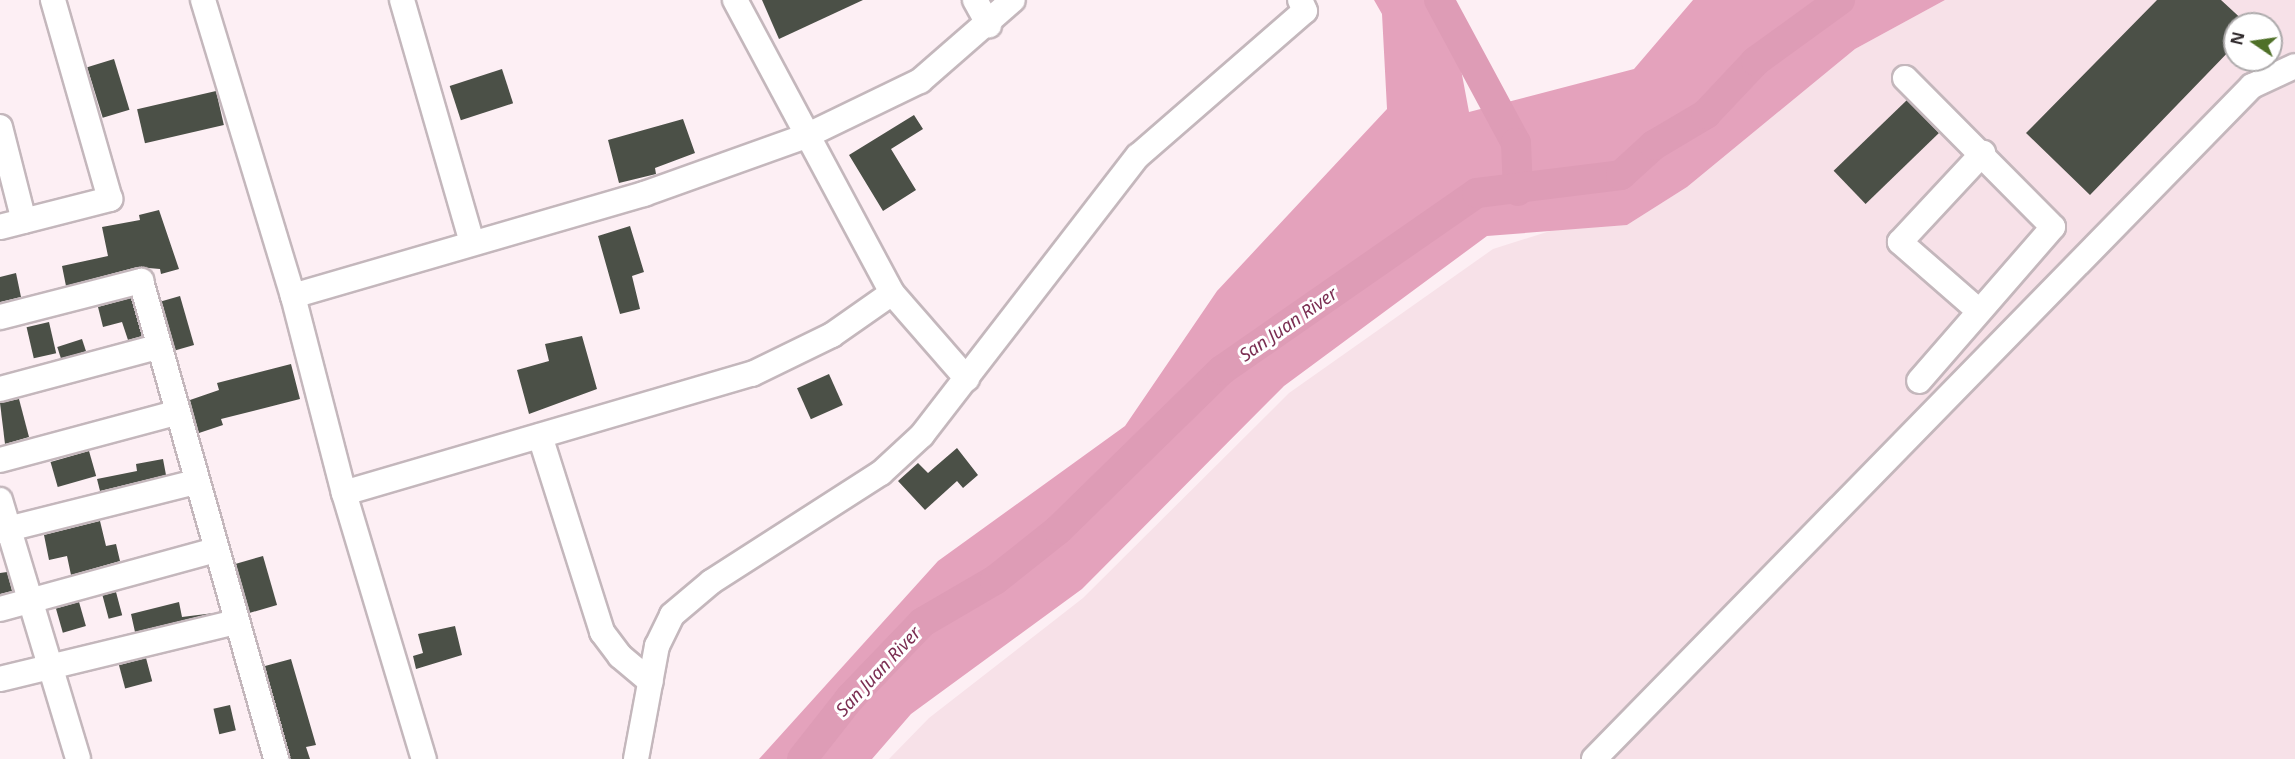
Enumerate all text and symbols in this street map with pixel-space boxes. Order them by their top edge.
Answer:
north arrow [2223,12,2283,72]
text: N [2225,30,2250,47]
water label: San Juan River [1235,282,1341,366]
water label: San Juan River [831,622,925,720]

